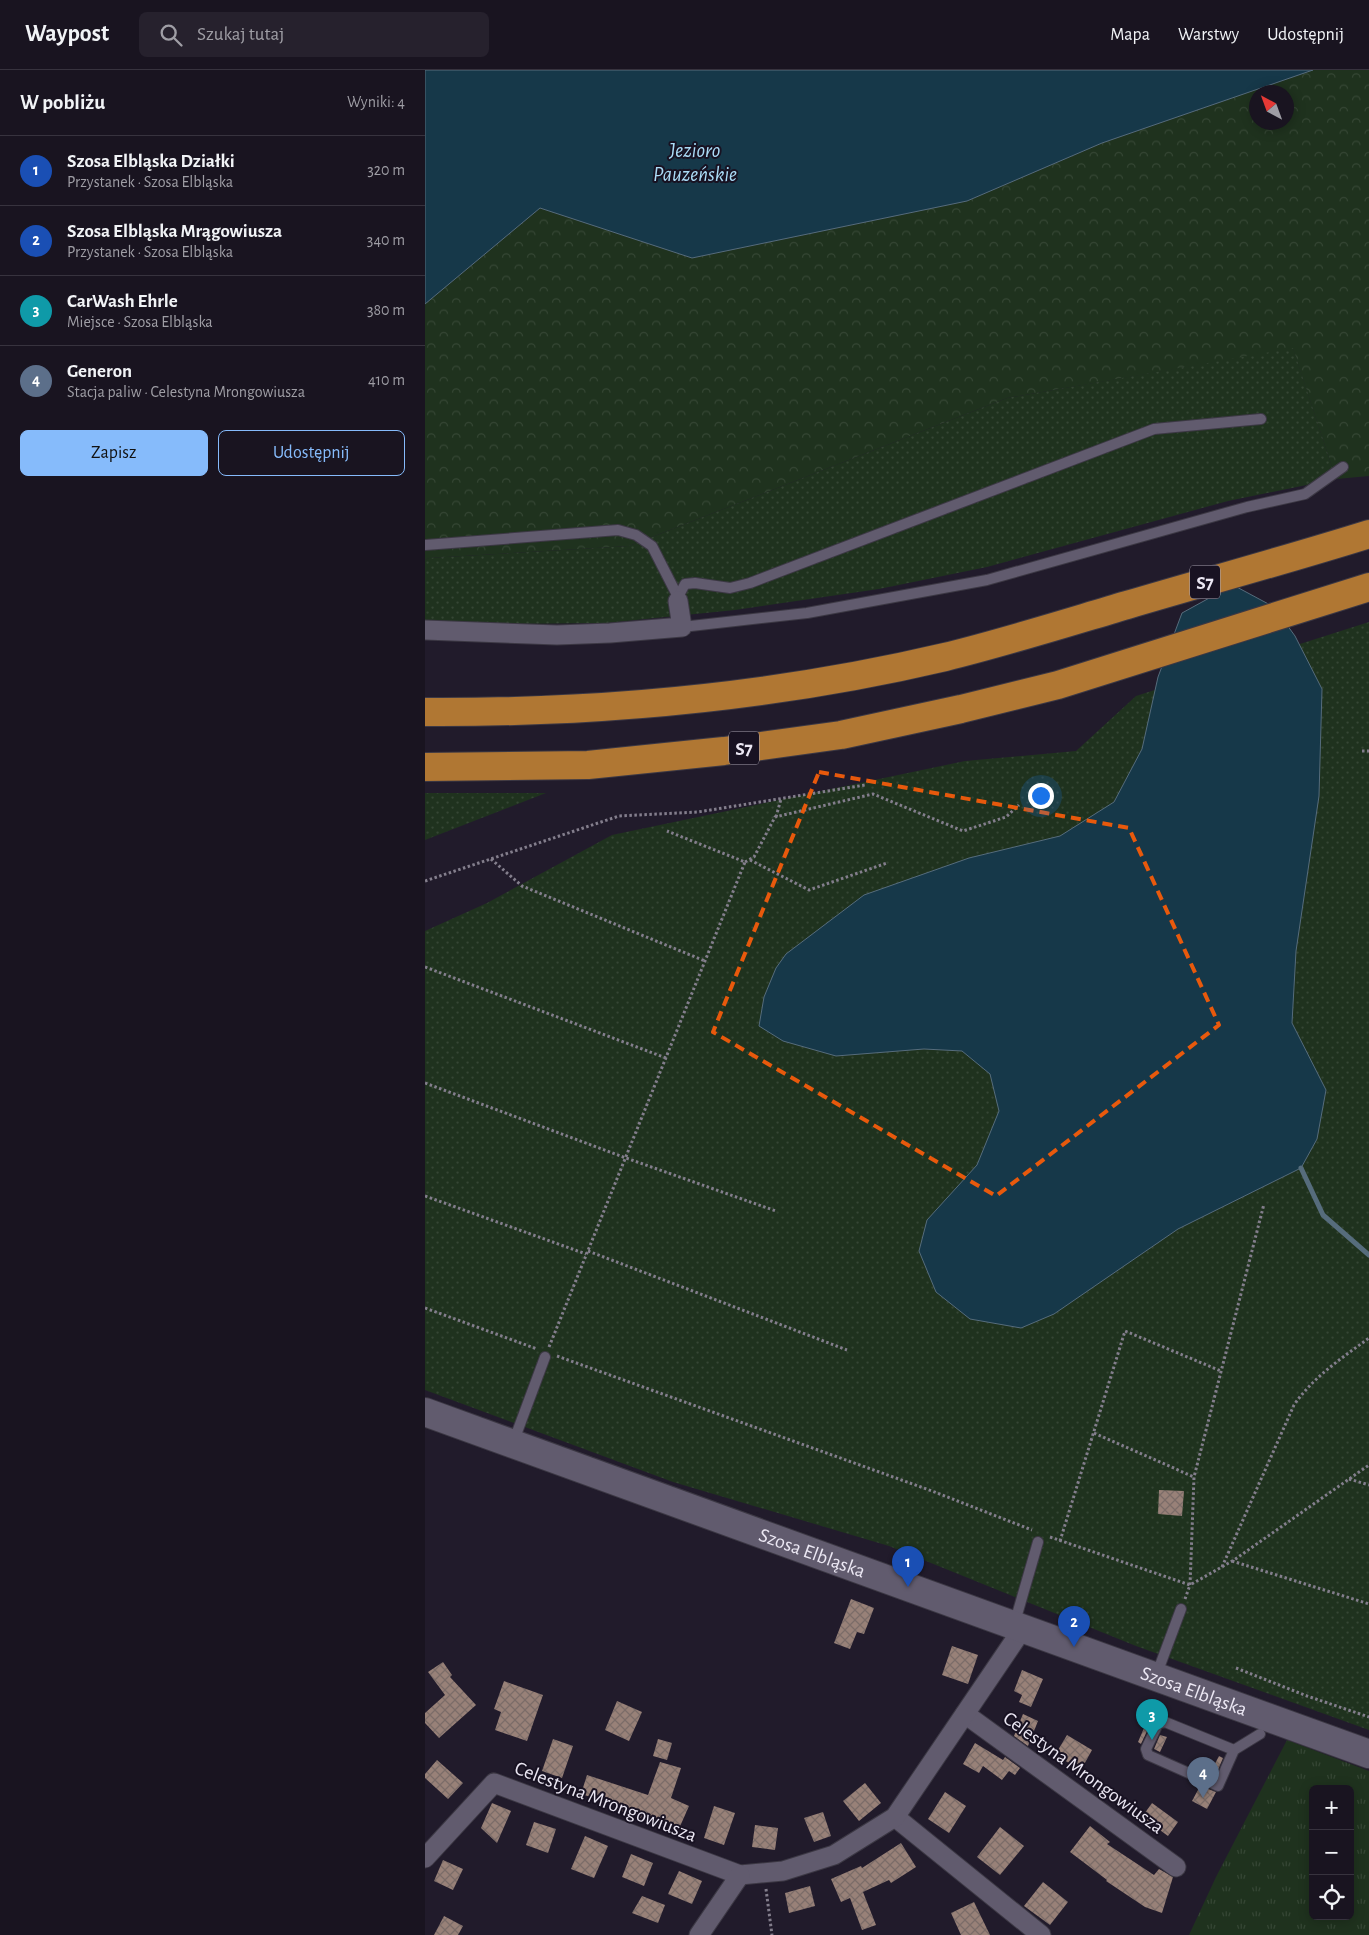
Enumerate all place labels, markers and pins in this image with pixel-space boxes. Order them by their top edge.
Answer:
pin: 1 [892,1546,924,1587]
pin: 2 [1058,1606,1090,1647]
pin: 3 [1136,1699,1168,1740]
pin: 4 [1187,1757,1219,1798]

